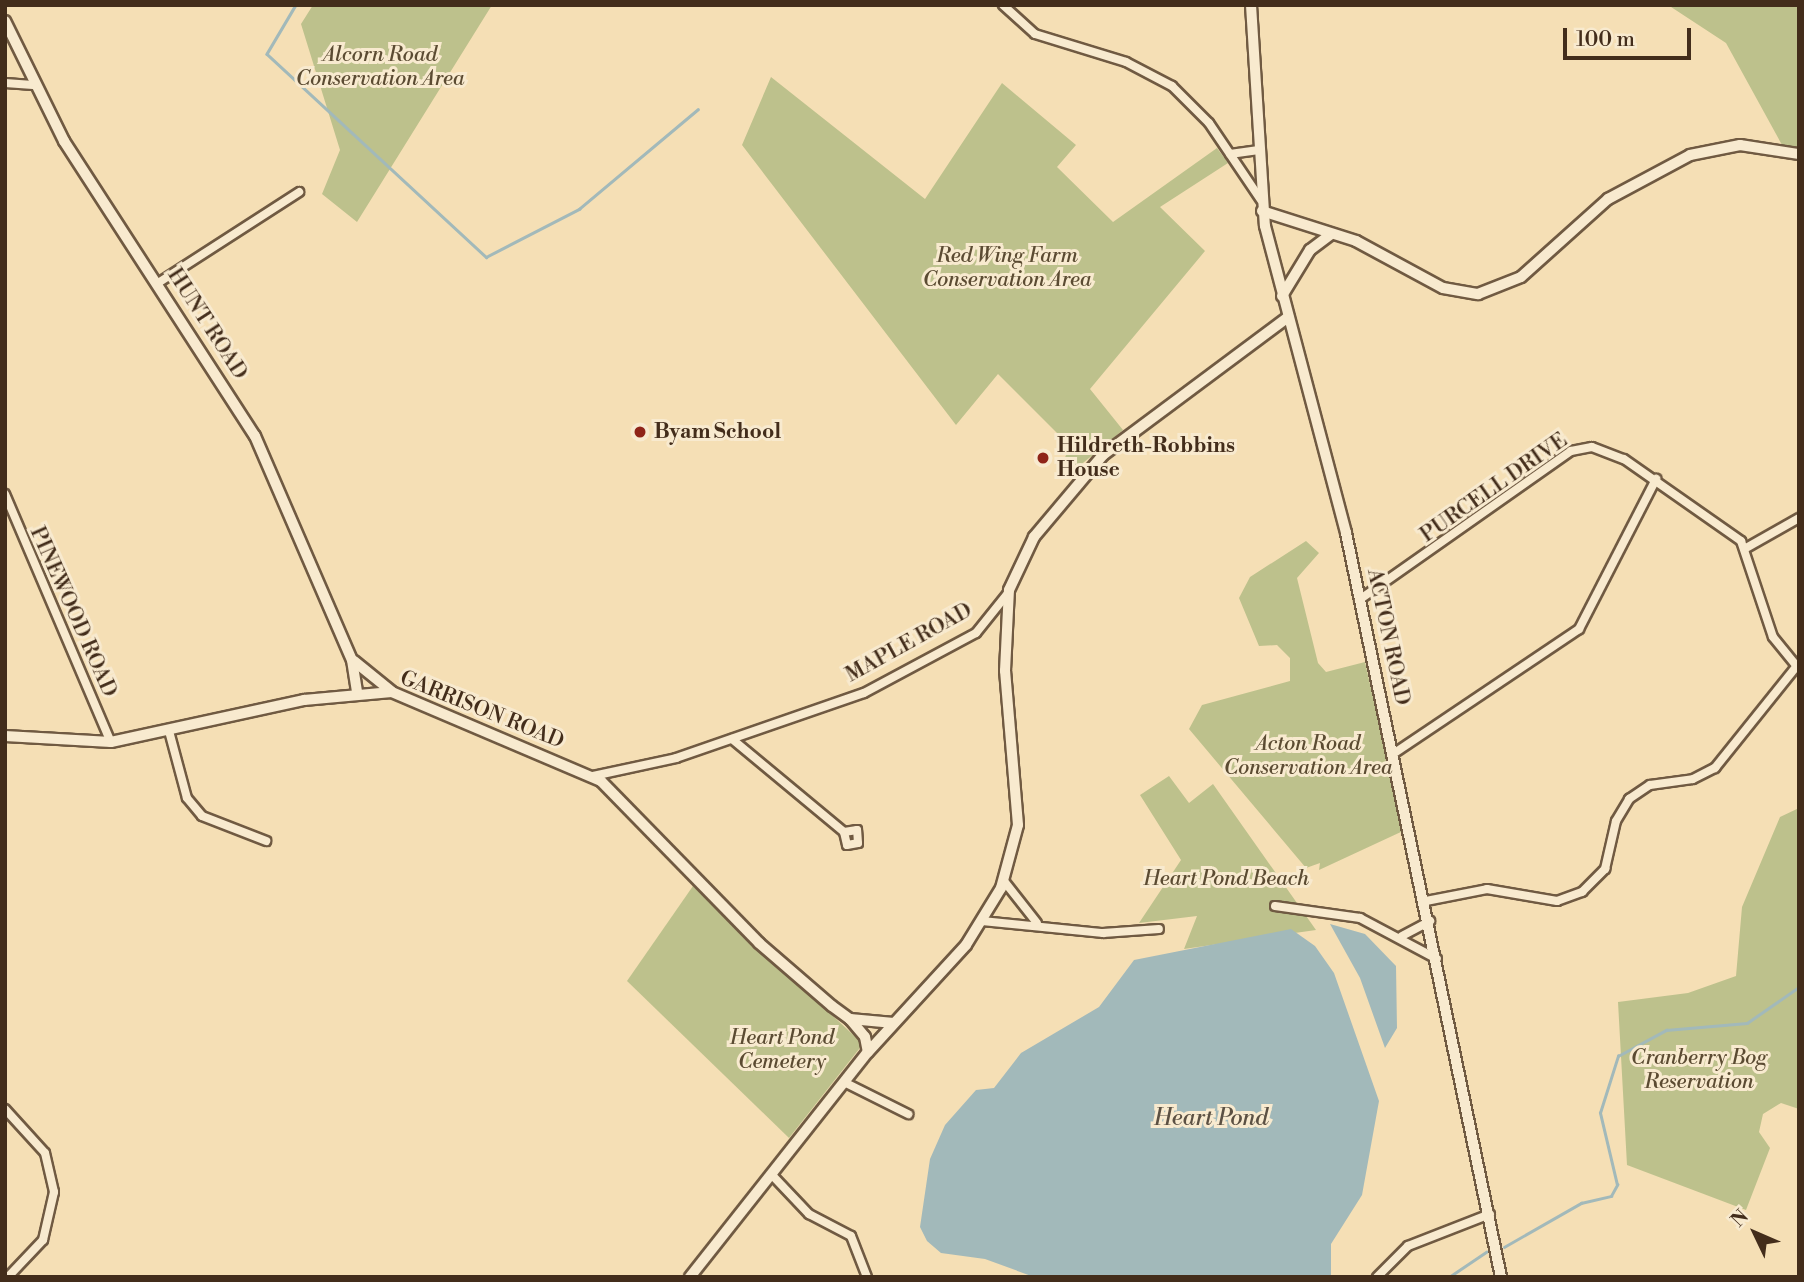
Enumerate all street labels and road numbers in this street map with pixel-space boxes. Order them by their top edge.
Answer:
street label: HUNT ROAD [162,264,252,384]
street label: PURCELL DRIVE [1416,428,1572,548]
street label: PINEWOOD ROAD [24,523,122,701]
street label: ACTON ROAD [1361,566,1415,708]
street label: MAPLE ROAD [841,598,977,688]
street label: GARRISON ROAD [396,666,568,754]

